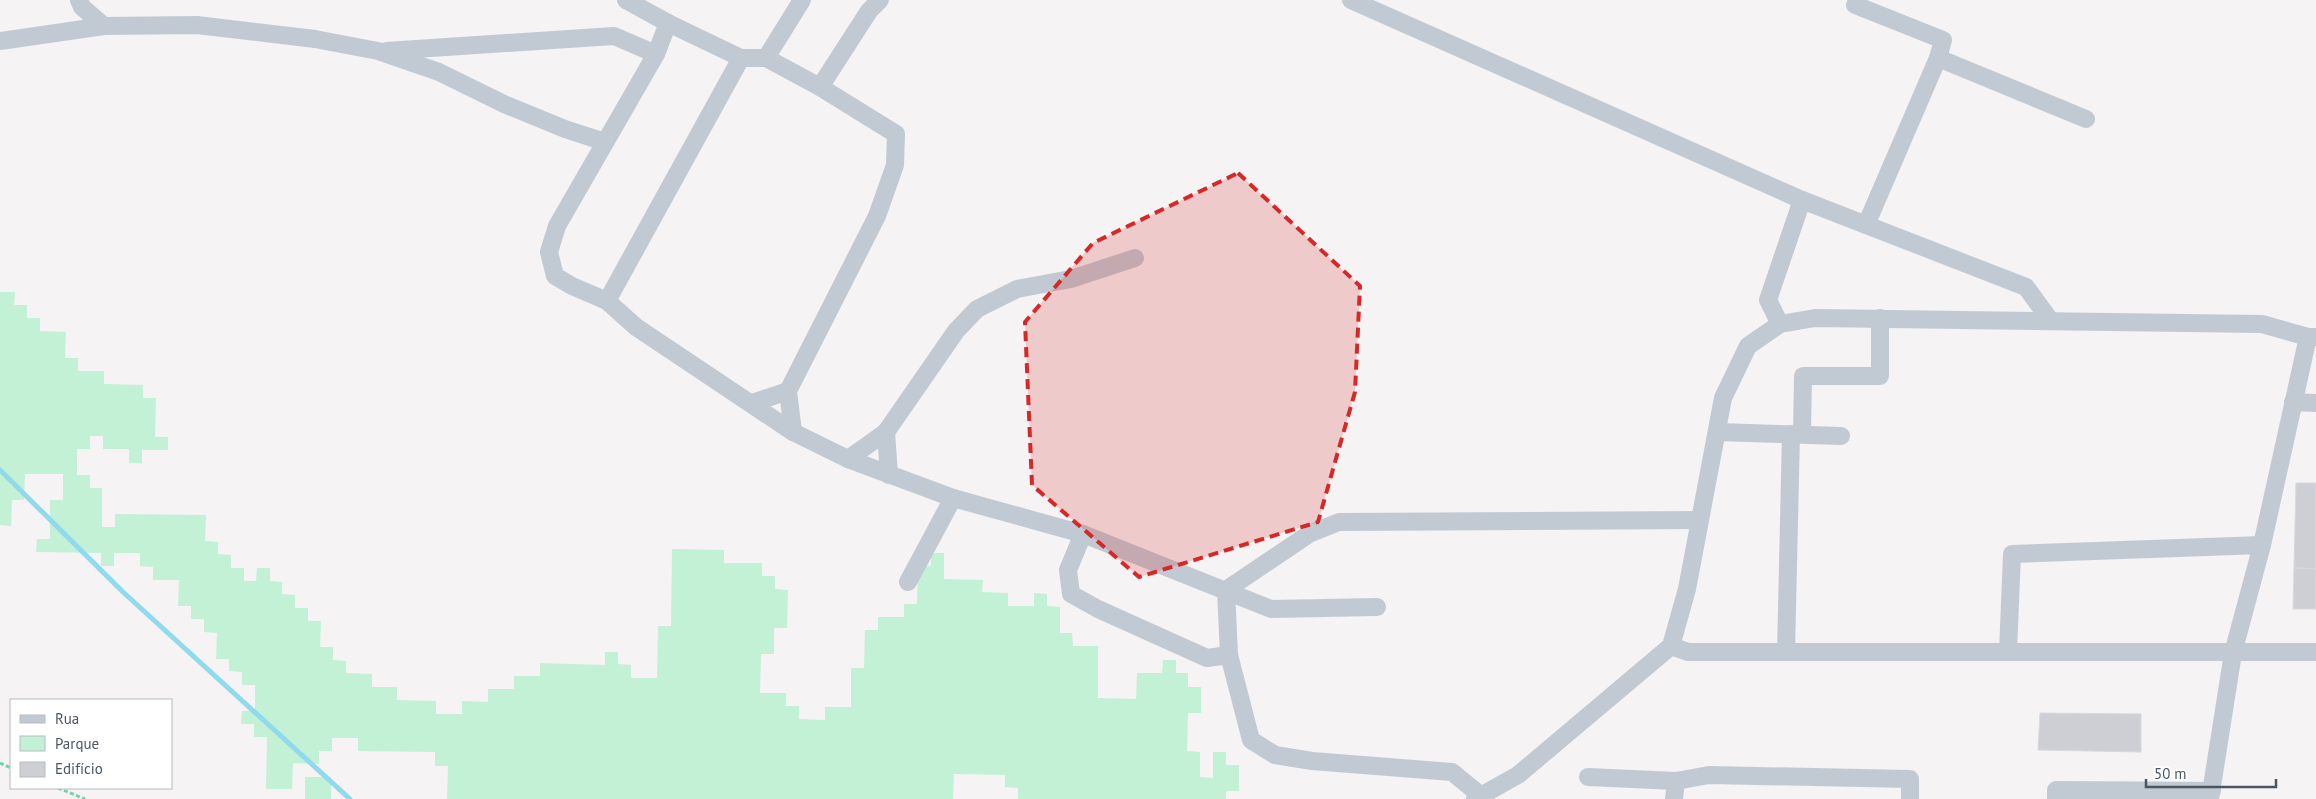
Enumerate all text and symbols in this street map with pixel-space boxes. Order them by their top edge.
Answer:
legend [10,699,172,789]
text: Rua [55,709,79,728]
text: Parque [55,734,99,753]
scale bar [2146,756,2276,788]
text: Edifício [55,759,103,778]
text: 50 m [2154,764,2187,783]

